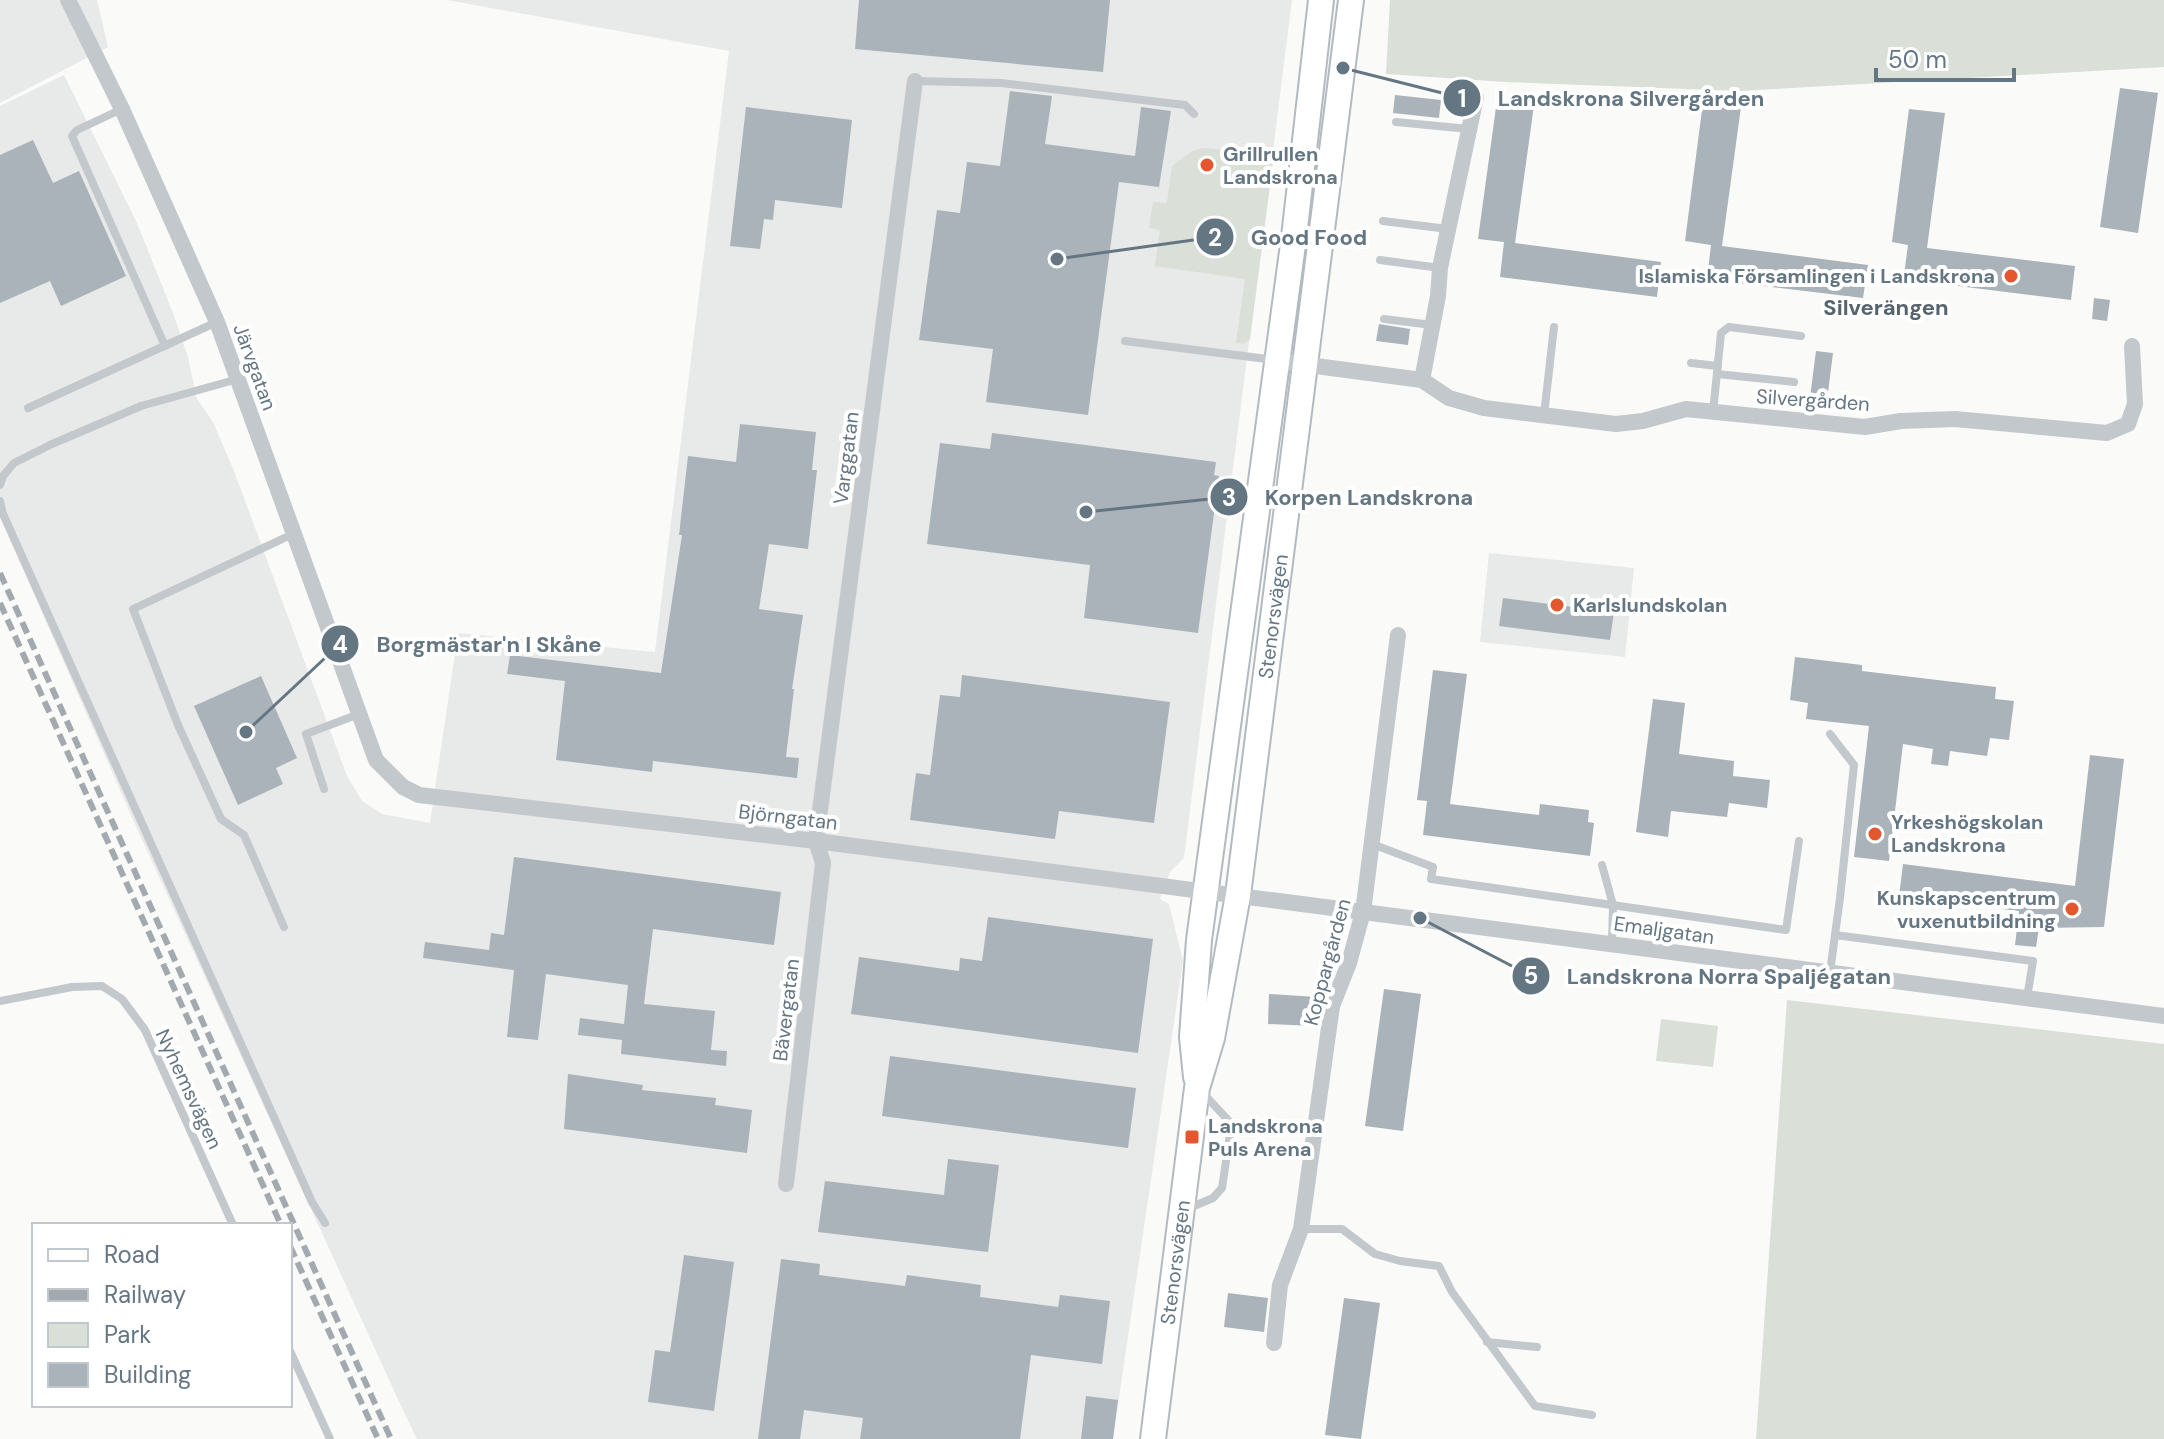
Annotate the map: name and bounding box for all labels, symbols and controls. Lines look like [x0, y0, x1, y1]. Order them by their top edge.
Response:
scale bar [1876, 32, 2014, 82]
text: 50 m [1888, 44, 1947, 75]
callout: Landskrona Silvergården [1442, 75, 1781, 121]
text: 1 [1458, 83, 1466, 114]
text: Landskrona Silvergården [1498, 84, 1764, 113]
place label: Grillrullen Landskrona [1223, 141, 1338, 190]
marker: Grillrullen Landskrona [1198, 156, 1216, 174]
callout: Good Food [1195, 214, 1383, 260]
text: 2 [1208, 222, 1222, 253]
text: Good Food [1251, 223, 1367, 252]
place label: Islamiska Församlingen i Landskrona [1638, 263, 1995, 289]
marker: Islamiska Församlingen i Landskrona [2002, 267, 2020, 285]
district label: Silverängen [1823, 293, 1949, 322]
street label: Järvgatan [227, 320, 283, 414]
street label: Silvergården [1755, 383, 1871, 417]
street label: Varggatan [827, 410, 865, 506]
callout: Korpen Landskrona [1209, 474, 1489, 520]
text: 3 [1222, 482, 1236, 513]
text: Korpen Landskrona [1265, 483, 1473, 512]
street label: Stenorsvägen [1252, 553, 1294, 680]
place label: Karlslundskolan [1573, 592, 1727, 618]
marker: Karlslundskolan [1548, 596, 1566, 614]
callout: Borgmästar'n I Skåne [320, 621, 618, 667]
text: 4 [332, 629, 348, 660]
text: Borgmästar'n I Skåne [376, 630, 602, 659]
street label: Björngatan [737, 798, 839, 836]
place label: Yrkeshögskolan Landskrona [1891, 809, 2043, 858]
marker: Yrkeshögskolan Landskrona [1866, 825, 1884, 843]
place label: Kunskapscentrum vuxenutbildning [1877, 885, 2056, 934]
street label: Koppargården [1298, 896, 1356, 1028]
marker: Kunskapscentrum vuxenutbildning [2063, 900, 2081, 918]
street label: Emaljgatan [1612, 910, 1716, 950]
callout: Landskrona Norra Spaljégatan [1511, 953, 1907, 999]
street label: Bävergatan [767, 957, 805, 1063]
text: 5 [1524, 960, 1538, 991]
text: Landskrona Norra Spaljégatan [1567, 962, 1891, 991]
street label: Nyhemsvägen [150, 1025, 228, 1153]
place label: Landskrona Puls Arena [1208, 1113, 1323, 1162]
marker: Landskrona Puls Arena [1183, 1128, 1201, 1146]
street label: Stenorsvägen [1154, 1199, 1196, 1326]
legend [32, 1223, 292, 1407]
text: Road [104, 1239, 160, 1270]
text: Railway [104, 1279, 186, 1310]
text: Park [104, 1319, 151, 1350]
text: Building [104, 1359, 191, 1390]

